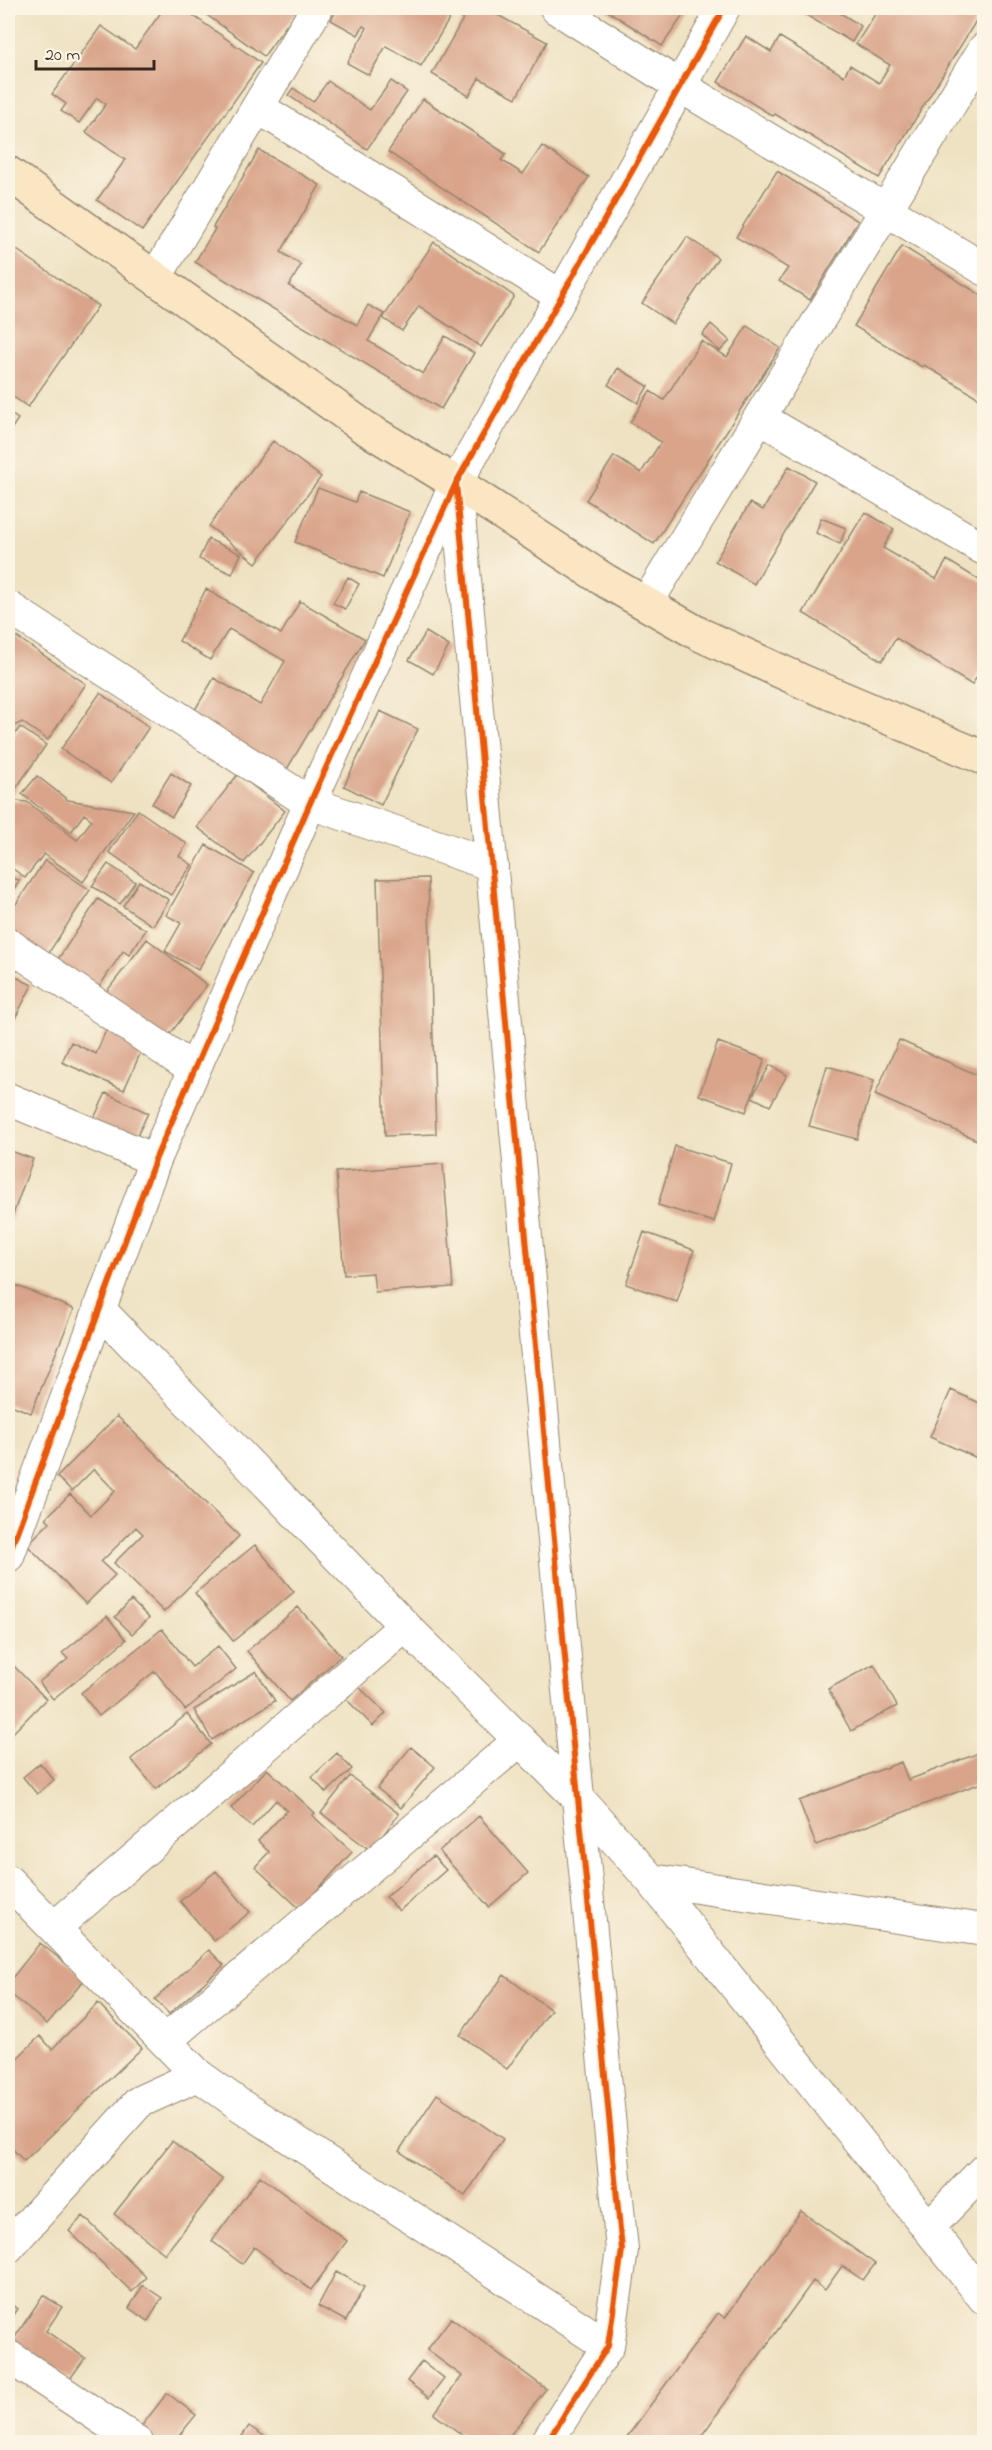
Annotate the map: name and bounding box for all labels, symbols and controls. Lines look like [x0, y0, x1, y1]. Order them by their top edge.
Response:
scale bar [36, 33, 154, 71]
text: 20 m [45, 43, 80, 69]

